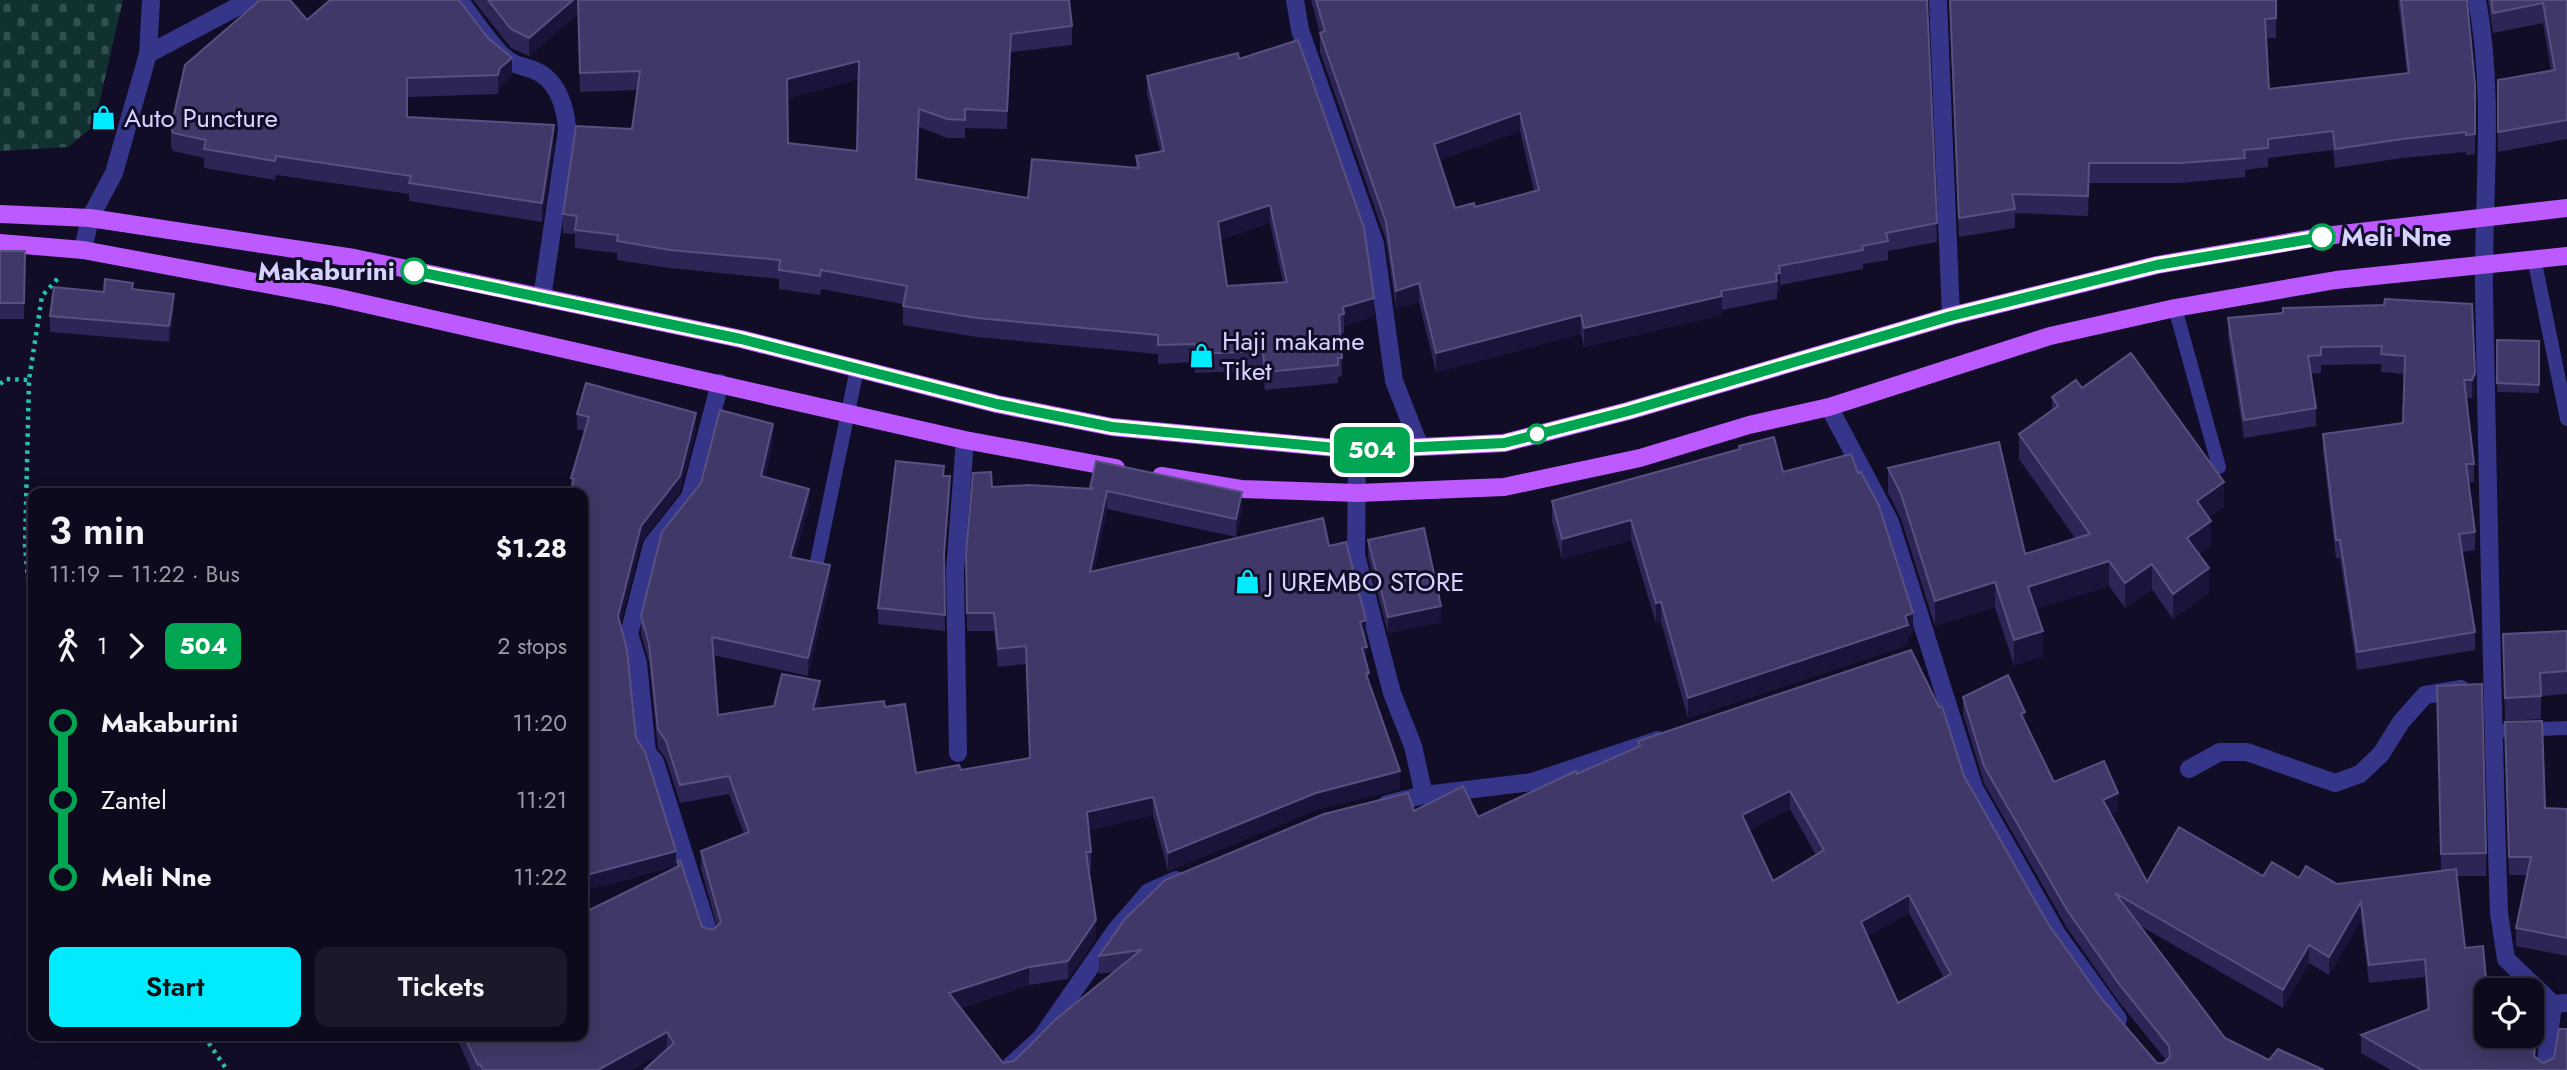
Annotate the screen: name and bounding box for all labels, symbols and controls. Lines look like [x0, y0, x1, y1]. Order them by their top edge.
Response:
place label: Auto Puncture [124, 99, 278, 137]
shop icon: Auto Puncture [90, 104, 118, 132]
place label: Meli Nne [2341, 218, 2452, 256]
marker: Meli Nne [2309, 224, 2335, 250]
place label: Makaburini [258, 252, 395, 290]
marker: Makaburini [401, 258, 427, 284]
place label: Haji makame Tiket [1222, 322, 1365, 390]
shop icon: Haji makame Tiket [1188, 342, 1216, 370]
unlabelled marker [1527, 424, 1547, 444]
line badge: 504 [1332, 427, 1412, 473]
text: 504 [1348, 432, 1396, 467]
text: 3 min [49, 503, 145, 558]
text: $1.28 [496, 529, 567, 567]
text: 11:19 – 11:22 · Bus [49, 557, 240, 591]
place label: J UREMBO STORE [1264, 563, 1465, 601]
shop icon: J UREMBO STORE [1233, 568, 1261, 596]
icon: walk [49, 627, 87, 665]
icon: forward [117, 627, 155, 665]
text: 504 [179, 628, 227, 663]
text: 1 [97, 629, 107, 663]
text: 2 stops [497, 629, 567, 663]
text: Makaburini [101, 704, 238, 742]
text: 11:20 [513, 706, 567, 740]
text: Zantel [101, 781, 167, 819]
text: 11:21 [516, 783, 567, 817]
text: Meli Nne [101, 858, 212, 896]
text: 11:22 [513, 860, 567, 894]
button: Start [49, 947, 301, 1027]
button: Tickets [315, 947, 567, 1027]
map controls [2474, 978, 2544, 1048]
button: locate [2474, 978, 2544, 1048]

